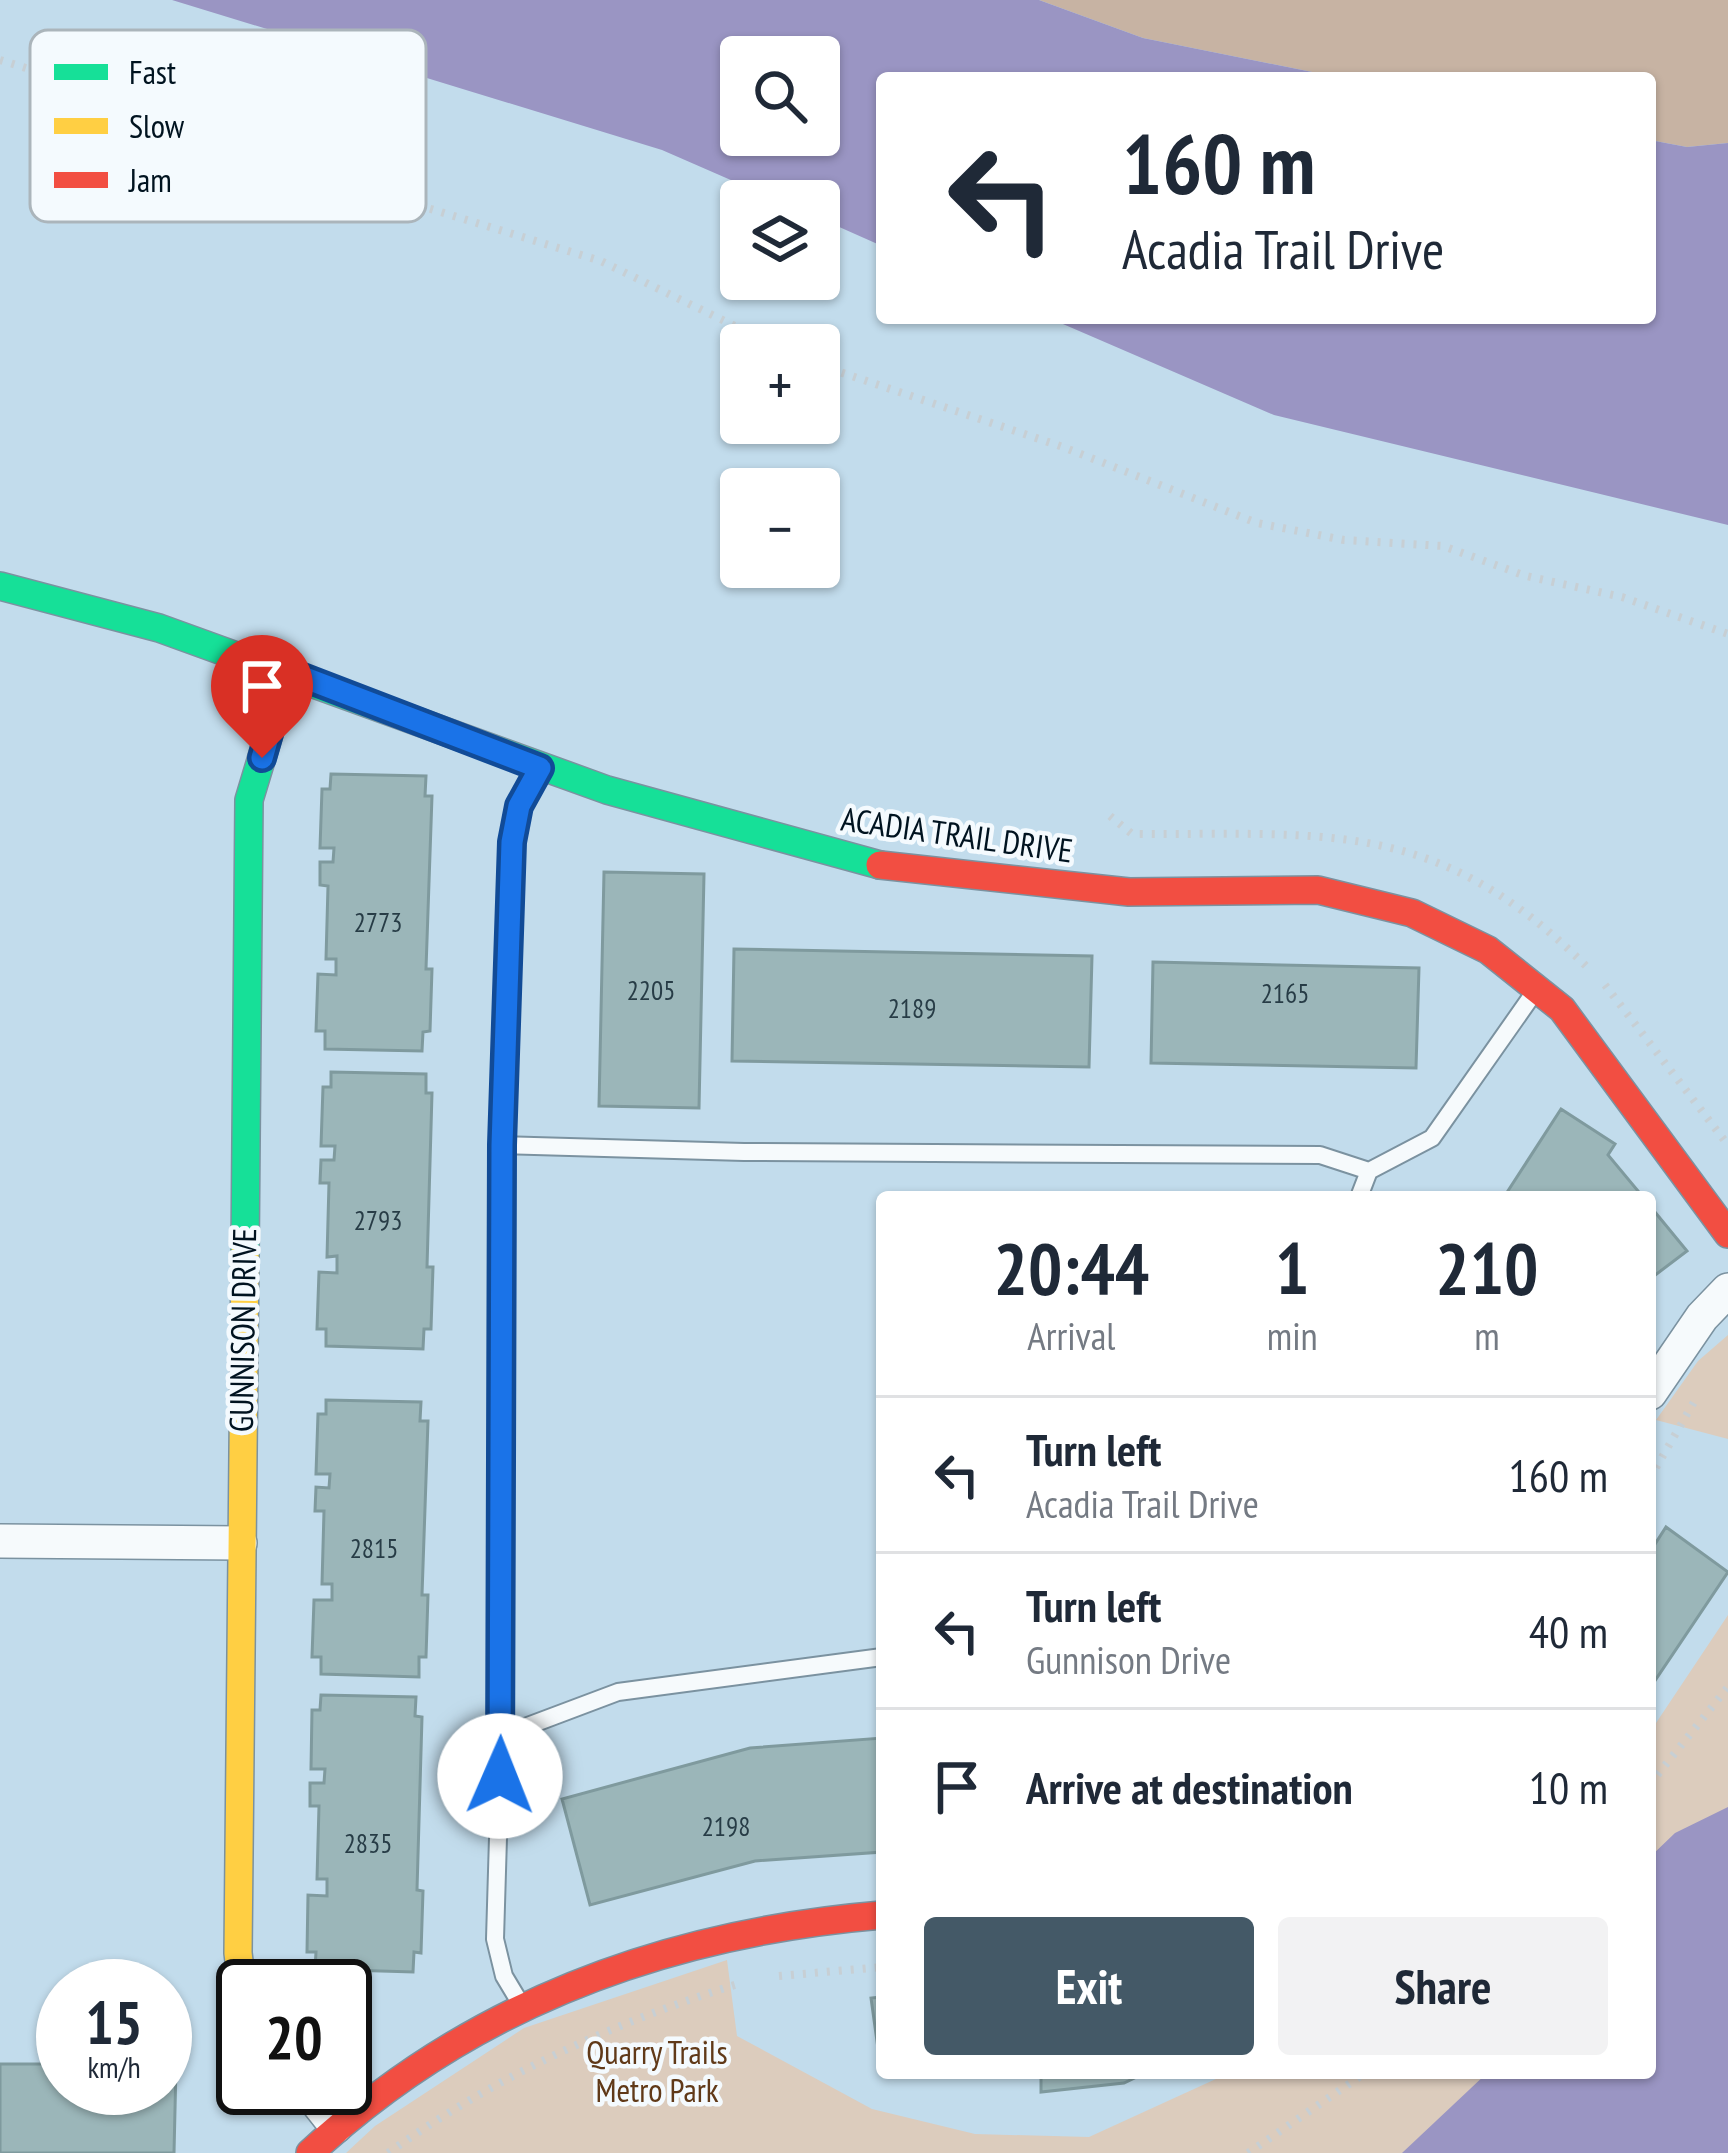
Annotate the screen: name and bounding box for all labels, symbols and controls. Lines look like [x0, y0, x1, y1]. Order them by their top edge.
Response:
legend [30, 30, 426, 222]
map controls [720, 36, 840, 588]
button: search [720, 36, 840, 156]
text: Fast [129, 50, 176, 93]
text: Slow [129, 104, 185, 147]
text: 160 m [1122, 108, 1315, 217]
icon: left [924, 120, 1080, 276]
text: Jam [128, 158, 172, 201]
button: layers [720, 180, 840, 300]
text: Acadia Trail Drive [1122, 214, 1444, 284]
button: + [720, 324, 840, 444]
button: − [720, 468, 840, 588]
pin [211, 635, 313, 758]
icon: arrive [229, 653, 295, 719]
street label: ACADIA TRAIL DRIVE [838, 796, 1076, 872]
house number: 2773 [354, 905, 402, 939]
house number: 2205 [627, 973, 675, 1007]
house number: 2165 [1261, 976, 1309, 1010]
house number: 2189 [888, 991, 936, 1025]
house number: 2793 [354, 1203, 402, 1237]
text: 20:44 [994, 1221, 1149, 1314]
text: 1 [1275, 1221, 1309, 1314]
text: 210 [1435, 1221, 1538, 1314]
street label: GUNNISON DRIVE [219, 1228, 265, 1432]
text: Arrival [1027, 1310, 1115, 1361]
text: min [1267, 1310, 1318, 1361]
text: m [1474, 1310, 1500, 1361]
text: Turn left [1026, 1420, 1161, 1478]
icon: left [924, 1442, 990, 1508]
text: 160 m [1508, 1446, 1608, 1504]
text: Acadia Trail Drive [1026, 1478, 1259, 1529]
house number: 2815 [350, 1531, 398, 1565]
text: Turn left [1026, 1576, 1161, 1634]
icon: left [924, 1598, 990, 1664]
text: 40 m [1529, 1602, 1608, 1660]
text: Gunnison Drive [1026, 1634, 1231, 1685]
position arrow [437, 1713, 563, 1839]
icon: arrive [924, 1754, 990, 1820]
text: Arrive at destination [1026, 1758, 1353, 1816]
text: 10 m [1529, 1758, 1608, 1816]
house number: 2198 [702, 1809, 750, 1843]
house number: 2835 [344, 1826, 392, 1860]
button: Exit [924, 1917, 1254, 2055]
button: Share [1278, 1917, 1608, 2055]
speed limit sign: 20 [216, 1959, 372, 2115]
text: 15 [85, 1983, 143, 2061]
park label: Quarry Trails Metro Park [586, 2030, 728, 2111]
text: km/h [87, 2047, 141, 2086]

